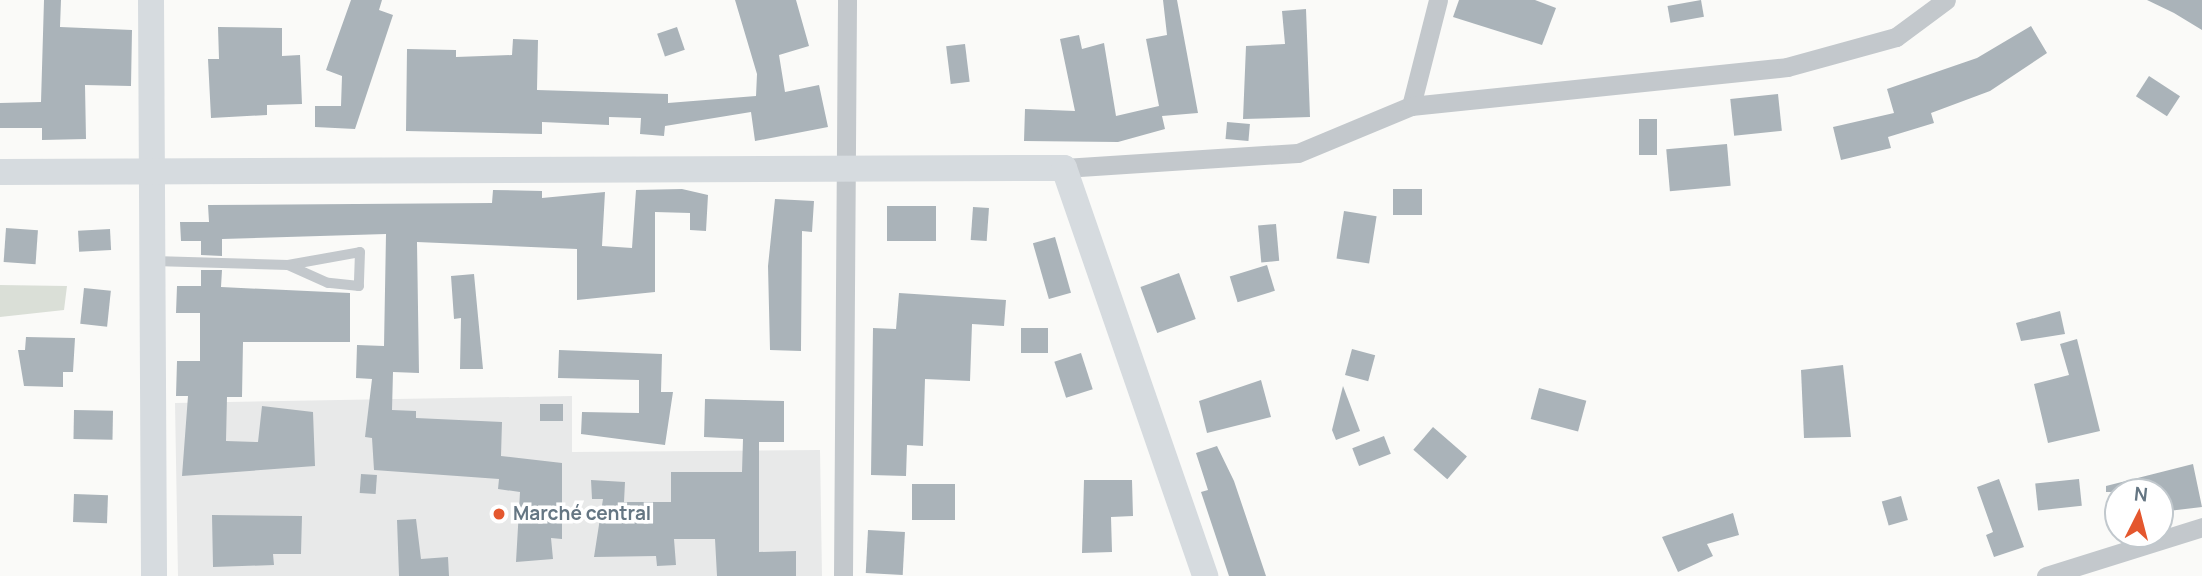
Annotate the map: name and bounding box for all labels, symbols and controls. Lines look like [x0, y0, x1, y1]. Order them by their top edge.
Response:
north arrow [2104, 478, 2174, 548]
text: N [2133, 480, 2149, 508]
place label: Marché central [513, 503, 651, 525]
marker: Marché central [491, 506, 507, 522]

